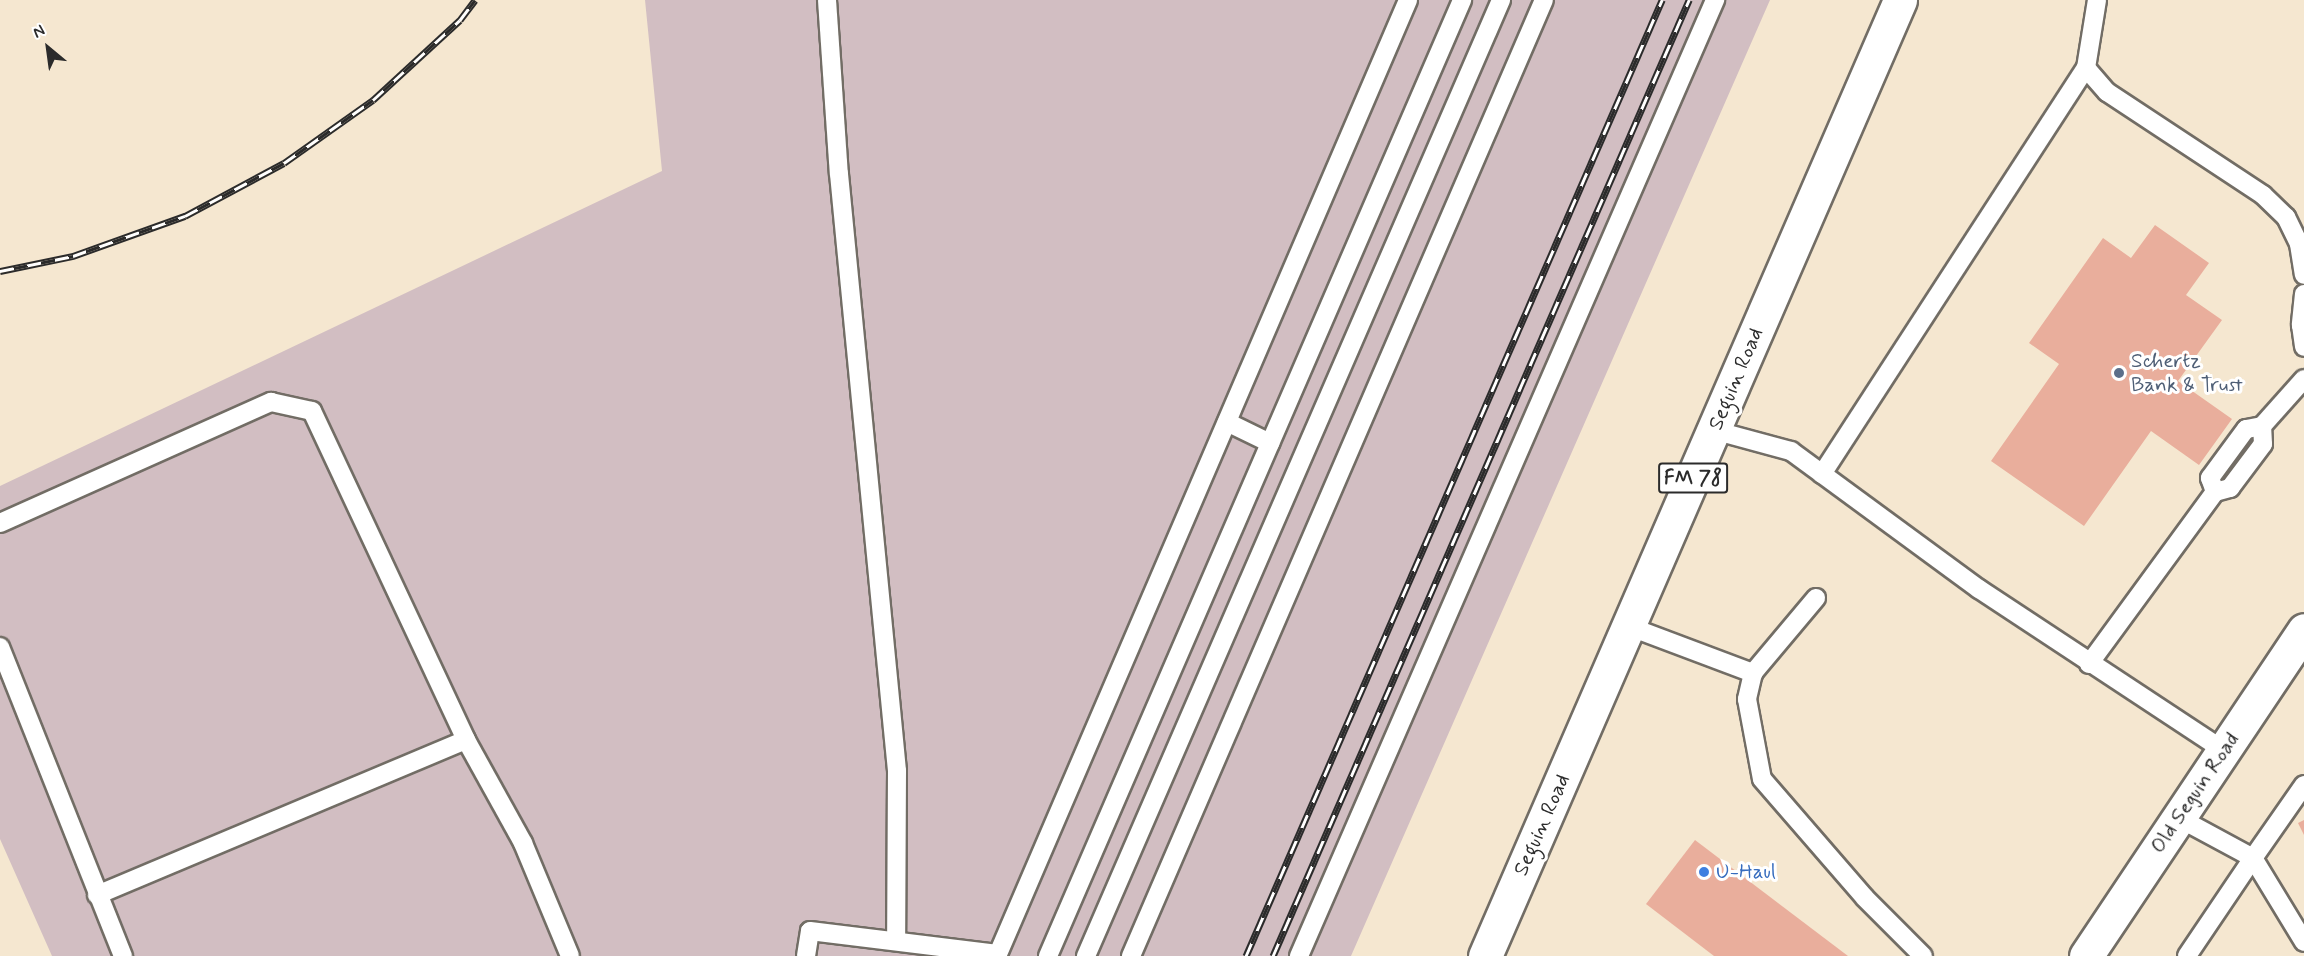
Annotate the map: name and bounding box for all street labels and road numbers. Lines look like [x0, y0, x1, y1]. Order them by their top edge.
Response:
street label: Seguin Road [1703, 324, 1769, 434]
road number: FM 78 [1657, 461, 1729, 495]
street label: Old Seguin Road [2144, 726, 2246, 860]
street label: Seguin Road [1508, 770, 1576, 880]

